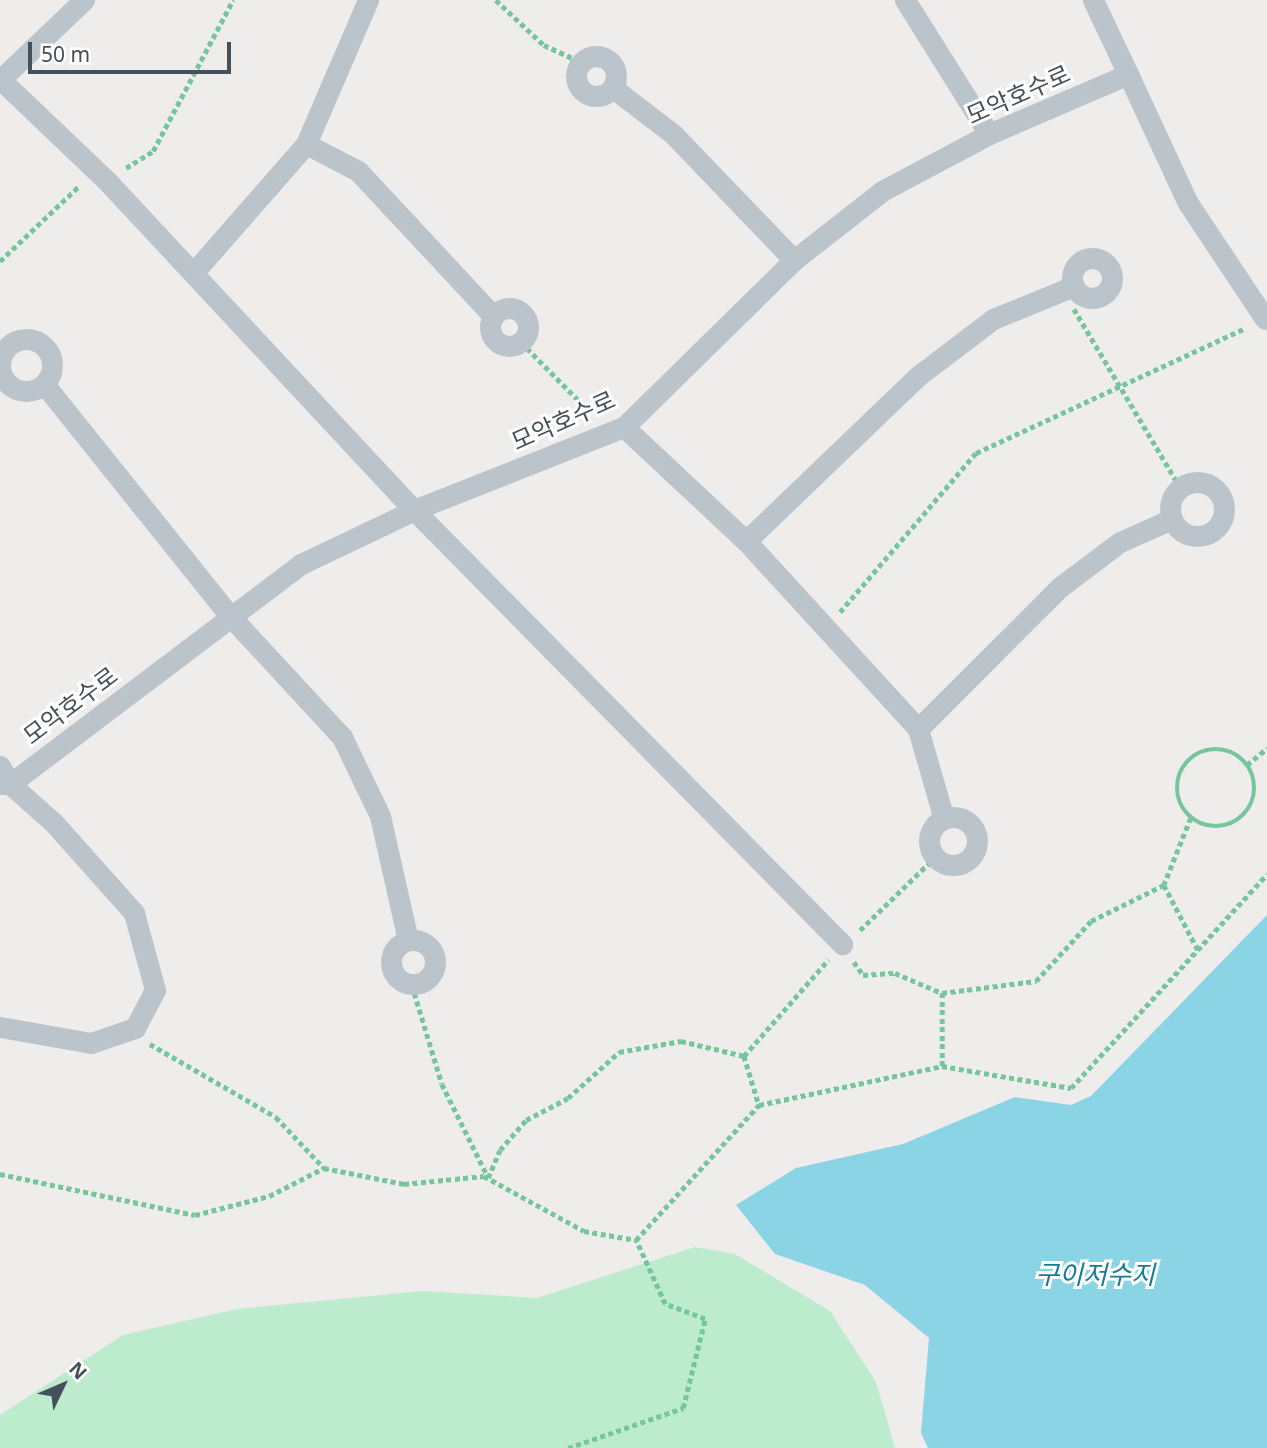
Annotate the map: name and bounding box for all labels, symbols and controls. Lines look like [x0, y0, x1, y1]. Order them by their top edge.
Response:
scale bar [32, 28, 234, 72]
text: 50 m [41, 40, 90, 68]
street label: 모악호수로 [962, 58, 1074, 130]
street label: 모악호수로 [507, 384, 619, 456]
street label: 모악호수로 [17, 660, 123, 750]
water label: 구이저수지 [1035, 1259, 1155, 1291]
north arrow [28, 1350, 98, 1420]
text: N [63, 1356, 93, 1385]

